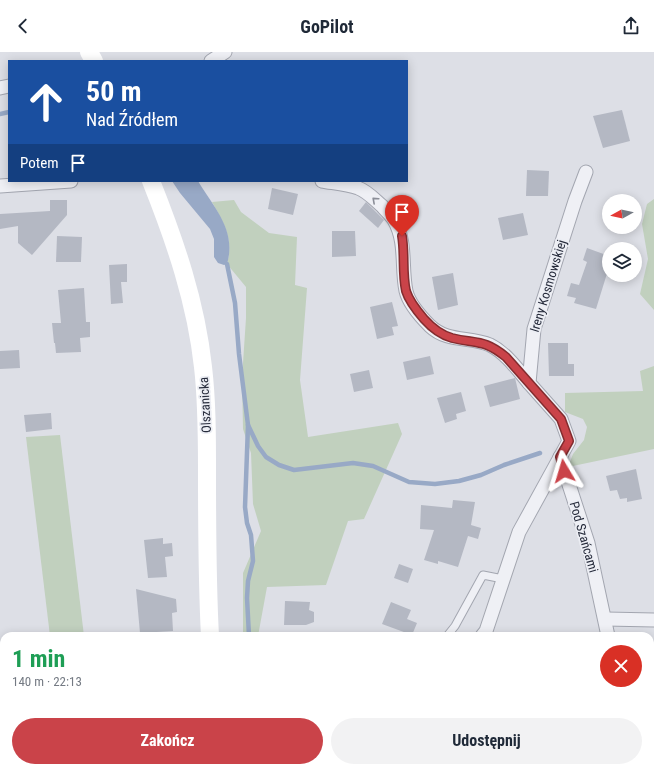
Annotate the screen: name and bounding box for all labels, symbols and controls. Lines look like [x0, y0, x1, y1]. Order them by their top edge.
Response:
icon: back [12, 15, 34, 37]
icon: share [620, 15, 642, 37]
text: GoPilot [300, 16, 354, 37]
text: 50 m [86, 75, 142, 108]
icon: ahead [20, 76, 72, 128]
text: Nad Źródłem [86, 109, 178, 130]
icon: arrive [67, 152, 89, 174]
text: Potem [20, 154, 59, 172]
north arrow [602, 194, 642, 234]
map controls [602, 194, 642, 282]
pin [385, 195, 419, 236]
one-way arrow [372, 198, 380, 205]
icon: arrive [391, 201, 413, 223]
street label: Ireny Kosmowskiej [527, 238, 569, 334]
button: layers [602, 242, 642, 282]
street label: Olszanicka [196, 377, 214, 433]
position arrow [543, 450, 585, 492]
street label: Pod Szańcami [567, 500, 601, 574]
text: 1 min [12, 645, 65, 673]
button: close [600, 645, 642, 687]
text: 140 m · 22:13 [12, 674, 82, 689]
button: Zakończ [12, 718, 323, 764]
button: Udostępnij [331, 718, 642, 764]

